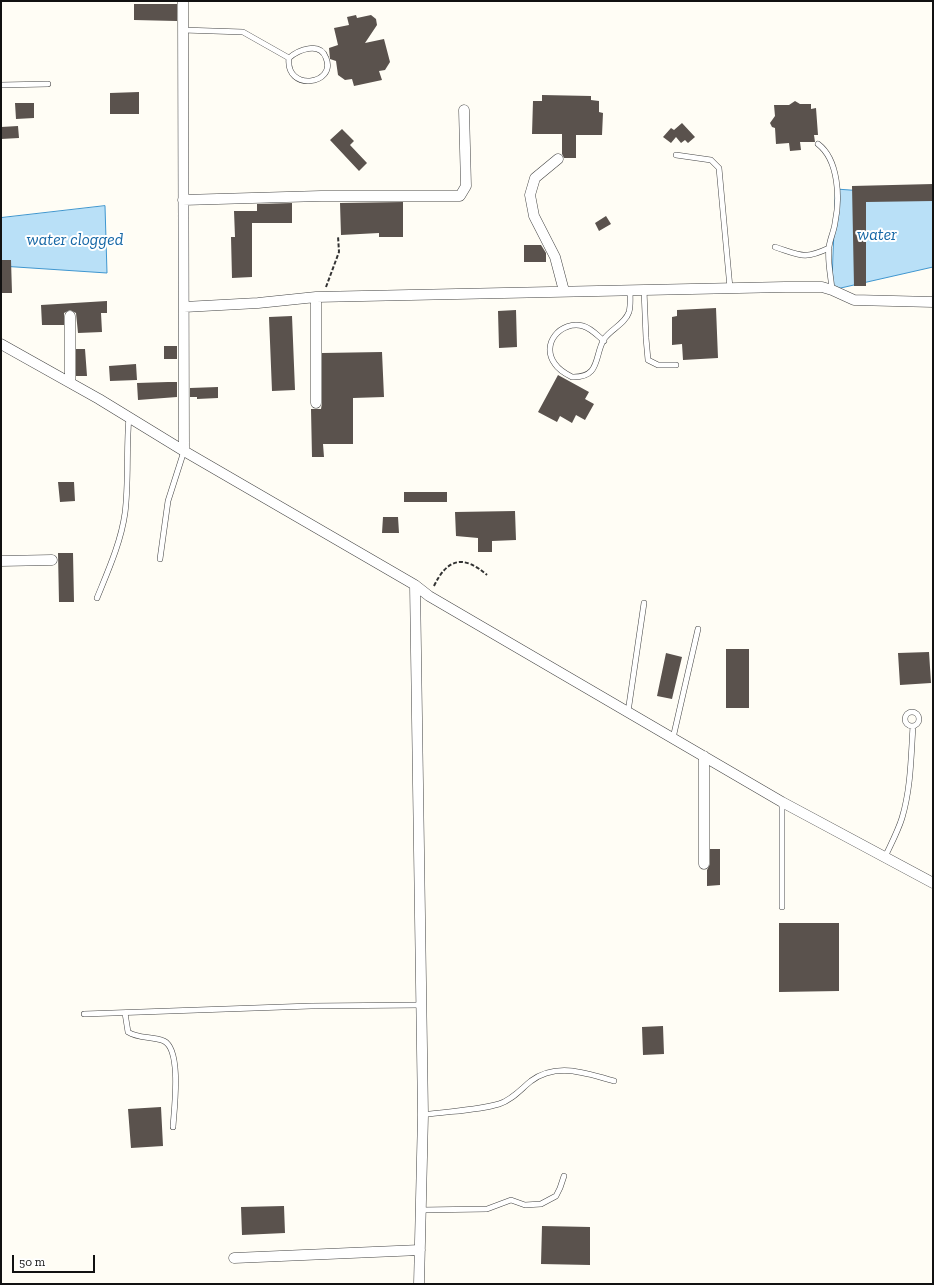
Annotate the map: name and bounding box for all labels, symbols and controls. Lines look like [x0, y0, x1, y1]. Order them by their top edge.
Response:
water label: water [857, 225, 897, 245]
water label: water clogged [27, 230, 123, 250]
scale bar [14, 1247, 97, 1273]
text: 50 m [19, 1255, 45, 1269]

